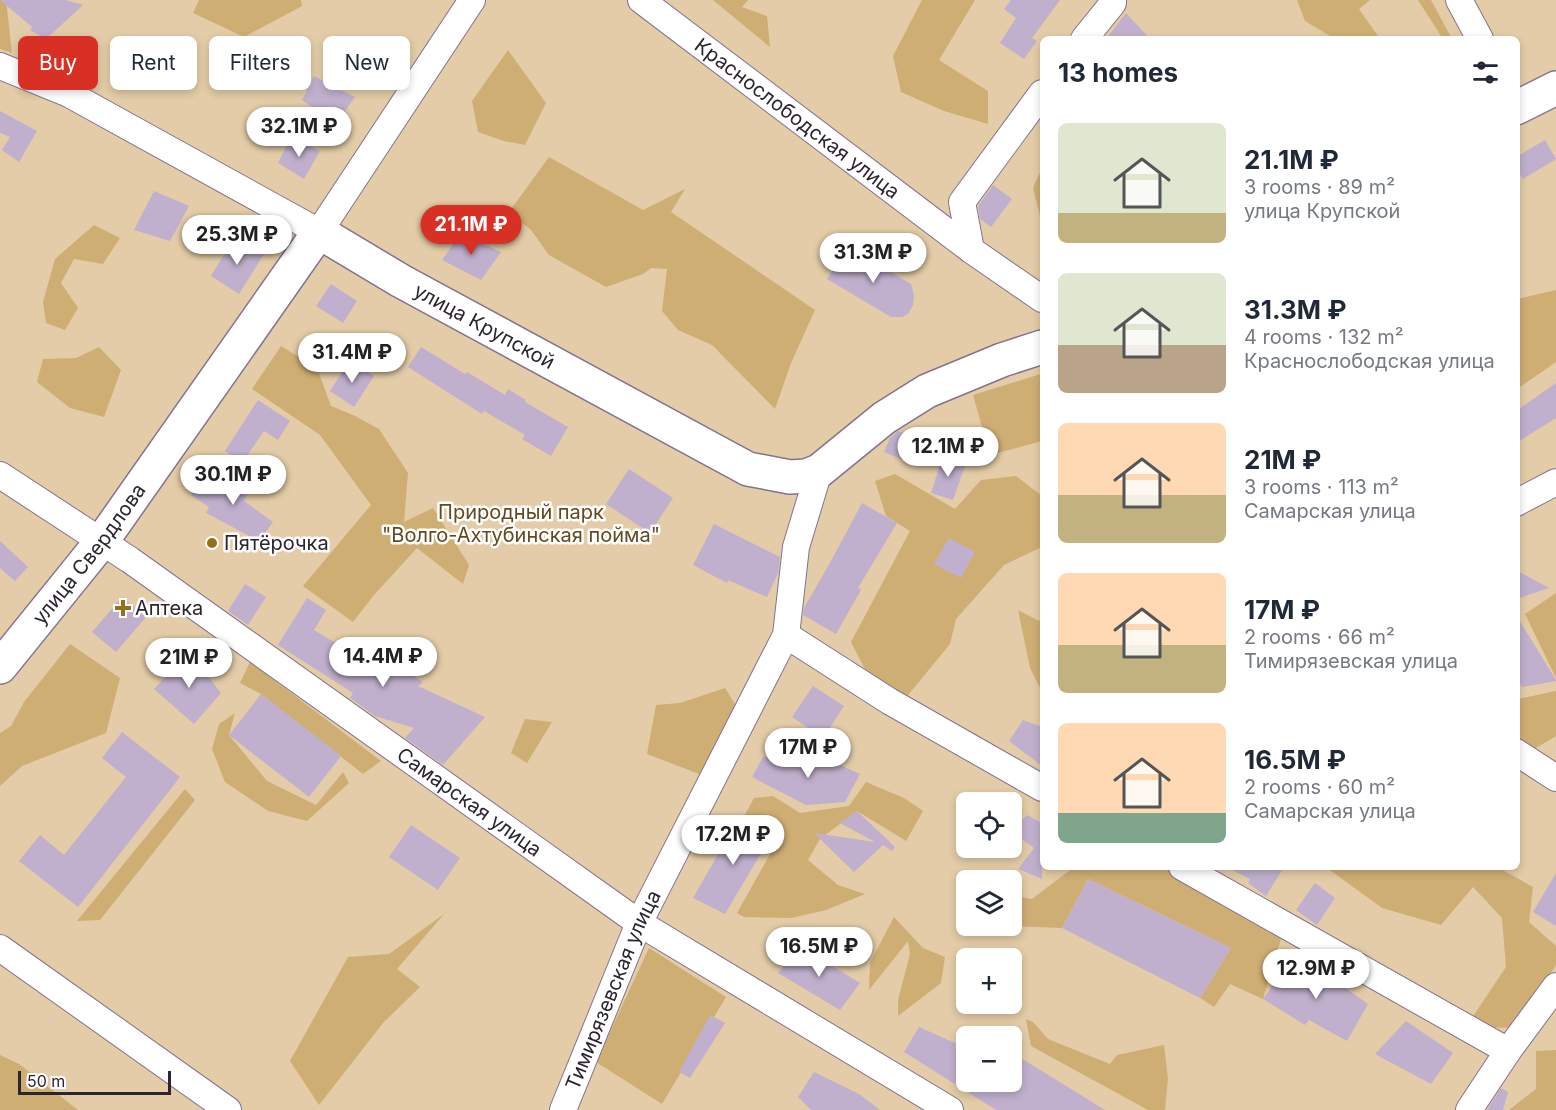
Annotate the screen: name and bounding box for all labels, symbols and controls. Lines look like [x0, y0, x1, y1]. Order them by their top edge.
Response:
street label: Краснослободская улица [690, 33, 904, 204]
chip: Buy [18, 36, 98, 90]
chip: Rent [110, 36, 197, 90]
chip: Filters [209, 36, 311, 90]
chip: New [323, 36, 410, 90]
icon: filters [1469, 56, 1502, 89]
text: 13 homes [1058, 57, 1178, 88]
pin: 32.1M ₽ [244, 107, 354, 158]
text: 32.1M ₽ [260, 114, 338, 138]
text: 21.1M ₽ [1244, 144, 1339, 175]
icon: home [1106, 147, 1178, 219]
text: 3 rooms · 89 m² [1244, 175, 1395, 199]
text: улица Крупской [1244, 199, 1400, 223]
pin: 21.1M ₽ [416, 205, 526, 256]
text: 21.1M ₽ [435, 212, 507, 236]
pin: 25.3M ₽ [182, 215, 292, 266]
text: 25.3M ₽ [196, 222, 278, 246]
pin: 31.3M ₽ [818, 233, 928, 284]
text: 31.3M ₽ [834, 240, 912, 264]
street label: улица Крупской [410, 278, 559, 374]
text: 31.3M ₽ [1244, 294, 1347, 325]
icon: home [1106, 297, 1178, 369]
text: 4 rooms · 132 m² [1244, 325, 1403, 349]
pin: 31.4M ₽ [297, 333, 407, 384]
text: 31.4M ₽ [312, 340, 392, 364]
text: Краснослободская улица [1244, 349, 1495, 373]
pin: 12.1M ₽ [893, 427, 1003, 478]
text: 12.1M ₽ [912, 434, 984, 458]
text: 21M ₽ [1244, 444, 1321, 475]
icon: home [1106, 447, 1178, 519]
pin: 30.1M ₽ [178, 455, 288, 506]
text: 30.1M ₽ [194, 462, 272, 486]
text: 3 rooms · 113 m² [1244, 475, 1399, 499]
street label: улица Свердлова [27, 479, 151, 629]
text: Самарская улица [1244, 499, 1416, 523]
park label: Природный парк "Волго-Ахтубинская пойма" [382, 500, 660, 547]
place label: Пятёрочка [224, 531, 329, 555]
marker: Пятёрочка [205, 536, 219, 550]
text: 17M ₽ [1244, 594, 1320, 625]
place label: Аптека [135, 596, 203, 620]
icon: home [1106, 597, 1178, 669]
marker: Аптека [116, 601, 130, 615]
text: 2 rooms · 66 m² [1244, 625, 1395, 649]
pin: 14.4M ₽ [328, 637, 438, 688]
pin: 21M ₽ [147, 638, 231, 689]
text: 14.4M ₽ [343, 644, 423, 668]
text: 21M ₽ [159, 645, 219, 669]
text: Тимирязевская улица [1244, 649, 1458, 673]
pin: 17M ₽ [766, 728, 850, 779]
text: 17M ₽ [779, 735, 837, 759]
street label: Самарская улица [392, 742, 546, 862]
text: 16.5M ₽ [1244, 744, 1346, 775]
icon: home [1106, 747, 1178, 819]
text: 2 rooms · 60 m² [1244, 775, 1395, 799]
map controls [956, 792, 1022, 1092]
button: locate [956, 792, 1022, 858]
text: Самарская улица [1244, 799, 1416, 823]
pin: 17.2M ₽ [678, 815, 788, 866]
text: 17.2M ₽ [695, 822, 771, 846]
button: layers [956, 870, 1022, 936]
street label: Тимирязевская улица [561, 886, 666, 1093]
pin: 16.5M ₽ [764, 927, 874, 978]
text: 16.5M ₽ [780, 934, 858, 958]
button: + [956, 948, 1022, 1014]
pin: 12.9M ₽ [1261, 949, 1371, 1000]
text: 12.9M ₽ [1277, 956, 1355, 980]
button: − [956, 1026, 1022, 1092]
scale bar [18, 1068, 171, 1096]
text: 50 m [27, 1071, 65, 1091]

